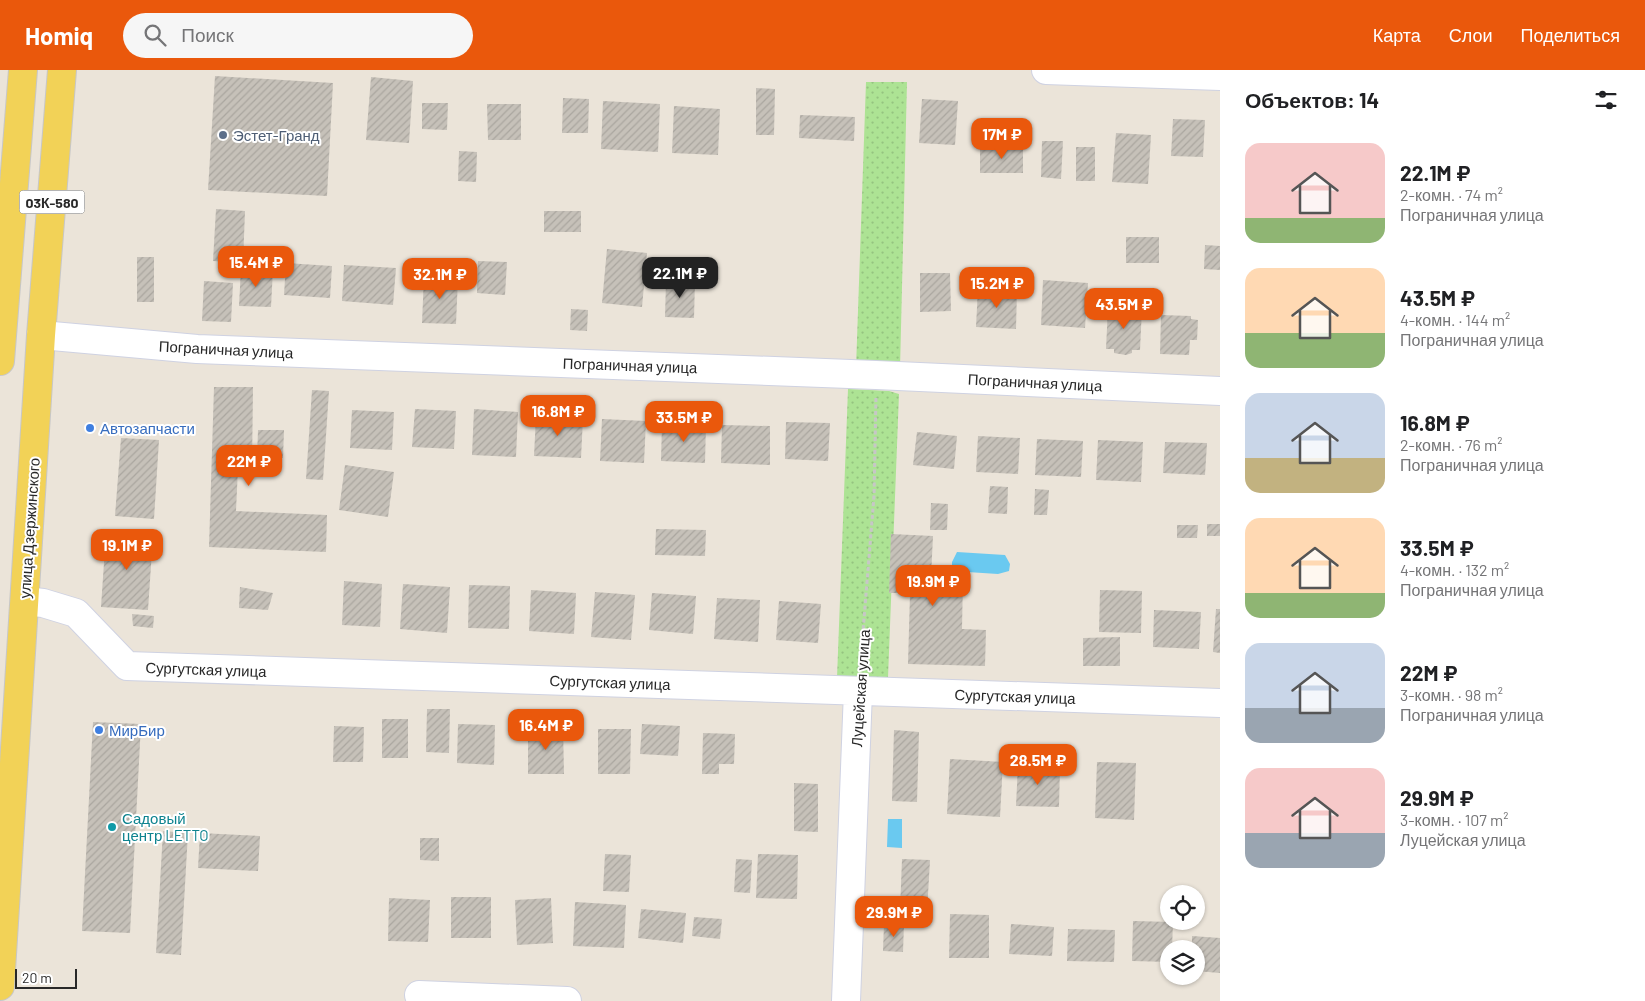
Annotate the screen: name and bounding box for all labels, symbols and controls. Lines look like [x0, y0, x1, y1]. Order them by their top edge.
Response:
search box [123, 13, 473, 58]
text: Homiq [25, 21, 93, 50]
icon: search [141, 21, 169, 49]
text: Поиск [181, 23, 234, 46]
text: Карта [1373, 24, 1421, 46]
text: Слои [1449, 24, 1493, 46]
text: Поделиться [1521, 24, 1620, 46]
icon: filters [1592, 86, 1620, 114]
text: Объектов: 14 [1245, 87, 1379, 112]
pin: 17M ₽ [967, 118, 1037, 160]
text: 17M ₽ [982, 124, 1022, 143]
place label: Эстет-Гранд [233, 126, 320, 144]
marker: Эстет-Гранд [217, 129, 229, 141]
text: 22.1M ₽ [1400, 160, 1471, 185]
icon: home [1285, 163, 1345, 223]
text: 2-комн. · 74 m² [1400, 185, 1503, 204]
road number: 03К-580 [20, 190, 84, 214]
text: Пограничная улица [1400, 205, 1544, 224]
pin: 15.4M ₽ [210, 246, 302, 288]
text: 15.4M ₽ [229, 252, 283, 271]
pin: 22.1M ₽ [634, 256, 726, 299]
pin: 32.1M ₽ [394, 258, 486, 300]
text: 22.1M ₽ [653, 263, 707, 282]
text: 32.1M ₽ [413, 264, 467, 283]
pin: 15.2M ₽ [951, 266, 1043, 309]
text: 15.2M ₽ [970, 273, 1024, 292]
text: 43.5M ₽ [1400, 285, 1475, 310]
pin: 43.5M ₽ [1078, 288, 1170, 330]
icon: home [1285, 288, 1345, 348]
text: 43.5M ₽ [1095, 294, 1153, 313]
text: 4-комн. · 144 m² [1400, 310, 1510, 329]
text: Пограничная улица [1400, 330, 1544, 349]
street label: Пограничная улица [158, 336, 294, 362]
street label: Пограничная улица [562, 354, 698, 376]
street label: Пограничная улица [967, 369, 1103, 395]
pin: 16.8M ₽ [512, 394, 604, 437]
pin: 33.5M ₽ [638, 400, 730, 443]
text: 16.8M ₽ [531, 401, 585, 420]
text: 33.5M ₽ [656, 407, 712, 426]
text: 16.8M ₽ [1400, 410, 1470, 435]
icon: home [1285, 413, 1345, 473]
place label: Автозапчасти [100, 419, 195, 437]
marker: Автозапчасти [84, 422, 96, 434]
text: 2-комн. · 76 m² [1400, 435, 1502, 454]
pin: 22M ₽ [214, 444, 284, 487]
text: 22M ₽ [227, 451, 271, 470]
text: Пограничная улица [1400, 455, 1544, 474]
street label: улица Дзержинского [15, 457, 43, 599]
pin: 19.1M ₽ [81, 528, 173, 571]
text: 19.1M ₽ [102, 535, 152, 554]
text: 33.5M ₽ [1400, 535, 1474, 560]
icon: home [1285, 538, 1345, 598]
text: 4-комн. · 132 m² [1400, 560, 1509, 579]
pin: 19.9M ₽ [887, 564, 979, 607]
text: 19.9M ₽ [907, 571, 959, 590]
text: Пограничная улица [1400, 580, 1544, 599]
street label: Луцейская улица [847, 628, 873, 747]
street label: Сургутская улица [145, 658, 268, 680]
text: 22M ₽ [1400, 660, 1457, 685]
icon: home [1285, 663, 1345, 723]
street label: Сургутская улица [549, 671, 672, 693]
street label: Сургутская улица [954, 685, 1077, 707]
text: 3-комн. · 98 m² [1400, 685, 1503, 704]
text: Пограничная улица [1400, 705, 1544, 724]
pin: 16.4M ₽ [500, 708, 592, 751]
text: 16.4M ₽ [519, 715, 573, 734]
place label: МирБир [109, 721, 165, 739]
marker: МирБир [93, 724, 105, 736]
pin: 28.5M ₽ [992, 744, 1084, 786]
text: 28.5M ₽ [1010, 750, 1066, 769]
text: 29.9M ₽ [1400, 785, 1474, 810]
icon: home [1285, 788, 1345, 848]
place label: Садовый центр LETTO [122, 809, 209, 844]
text: 3-комн. · 107 m² [1400, 810, 1509, 829]
marker: Садовый центр LETTO [106, 821, 118, 833]
text: Луцейская улица [1400, 830, 1526, 849]
map controls [1160, 885, 1205, 985]
button: locate [1160, 885, 1205, 930]
pin: 29.9M ₽ [848, 896, 940, 938]
text: 29.9M ₽ [866, 902, 922, 921]
button: layers [1160, 940, 1205, 985]
scale bar [15, 966, 78, 989]
text: 20 m [22, 969, 52, 986]

